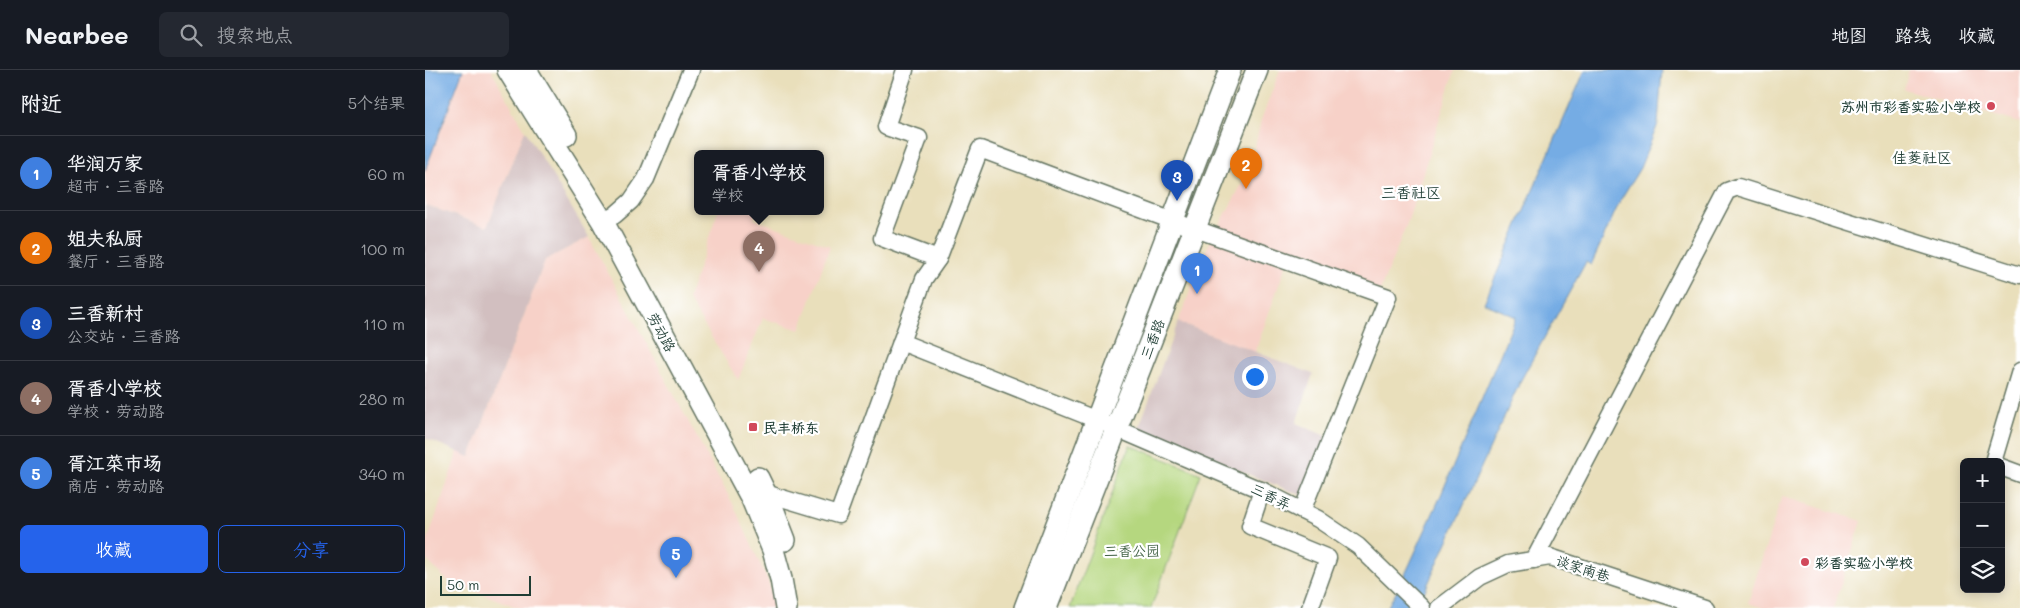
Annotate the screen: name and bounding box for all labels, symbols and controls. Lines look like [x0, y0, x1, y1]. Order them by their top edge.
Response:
search box [159, 12, 509, 57]
text: Nearbee [25, 19, 129, 50]
icon: search [177, 21, 205, 49]
text: 搜索地点 [217, 22, 293, 47]
text: 地图 [1831, 23, 1867, 47]
text: 路线 [1895, 23, 1931, 47]
text: 收藏 [1959, 23, 1995, 47]
text: 附近 [20, 89, 62, 116]
text: 5个结果 [348, 92, 405, 113]
place label: 苏州市彩香实验小学校 [1841, 97, 1981, 116]
marker: 苏州市彩香实验小学校 [1985, 100, 1997, 112]
district label: 佳菱社区 [1892, 147, 1952, 167]
pin: 2 [1230, 148, 1262, 189]
text: 华润万家 [67, 150, 143, 175]
popup [694, 150, 824, 215]
text: 胥香小学校 [711, 159, 807, 184]
pin: 3 [1161, 160, 1193, 201]
text: 1 [32, 163, 40, 184]
text: 60 m [368, 163, 405, 184]
text: 超市 · 三香路 [67, 175, 164, 196]
district label: 三香社区 [1381, 182, 1441, 202]
text: 学校 [711, 184, 744, 205]
text: 姐夫私厨 [67, 225, 143, 250]
pin: 4 [743, 231, 775, 272]
text: 2 [32, 238, 40, 259]
text: 100 m [360, 238, 405, 259]
text: 餐厅 · 三香路 [67, 250, 164, 271]
pin: 1 [1181, 253, 1213, 294]
text: 三香新村 [67, 300, 143, 325]
street label: 劳动路 [644, 309, 680, 355]
text: 3 [31, 313, 41, 334]
text: 110 m [363, 313, 405, 334]
street label: 三香路 [1136, 316, 1168, 362]
text: 公交站 · 三香路 [67, 325, 180, 346]
your location [1242, 364, 1268, 390]
text: 胥香小学校 [67, 375, 162, 400]
text: 4 [31, 388, 41, 409]
text: 280 m [359, 388, 405, 409]
text: 学校 · 劳动路 [67, 400, 164, 421]
place label: 民丰桥东 [763, 418, 819, 437]
marker: 民丰桥东 [747, 421, 759, 433]
text: 胥江菜市场 [67, 450, 162, 475]
map controls [1960, 458, 2005, 593]
button: + [1960, 458, 2005, 503]
text: 5 [31, 463, 41, 484]
text: 340 m [358, 463, 405, 484]
text: 商店 · 劳动路 [67, 475, 164, 496]
street label: 三香弄 [1248, 478, 1294, 514]
button: − [1960, 503, 2005, 548]
button: 收藏 [20, 525, 208, 573]
button: 分享 [218, 525, 405, 573]
pin: 5 [660, 537, 692, 578]
park label: 三香公园 [1104, 541, 1160, 560]
button: layers [1960, 548, 2005, 593]
street label: 谈家南巷 [1553, 550, 1614, 586]
place label: 彩香实验小学校 [1815, 553, 1913, 572]
marker: 彩香实验小学校 [1799, 556, 1811, 568]
scale bar [440, 573, 531, 596]
text: 50 m [447, 575, 479, 594]

